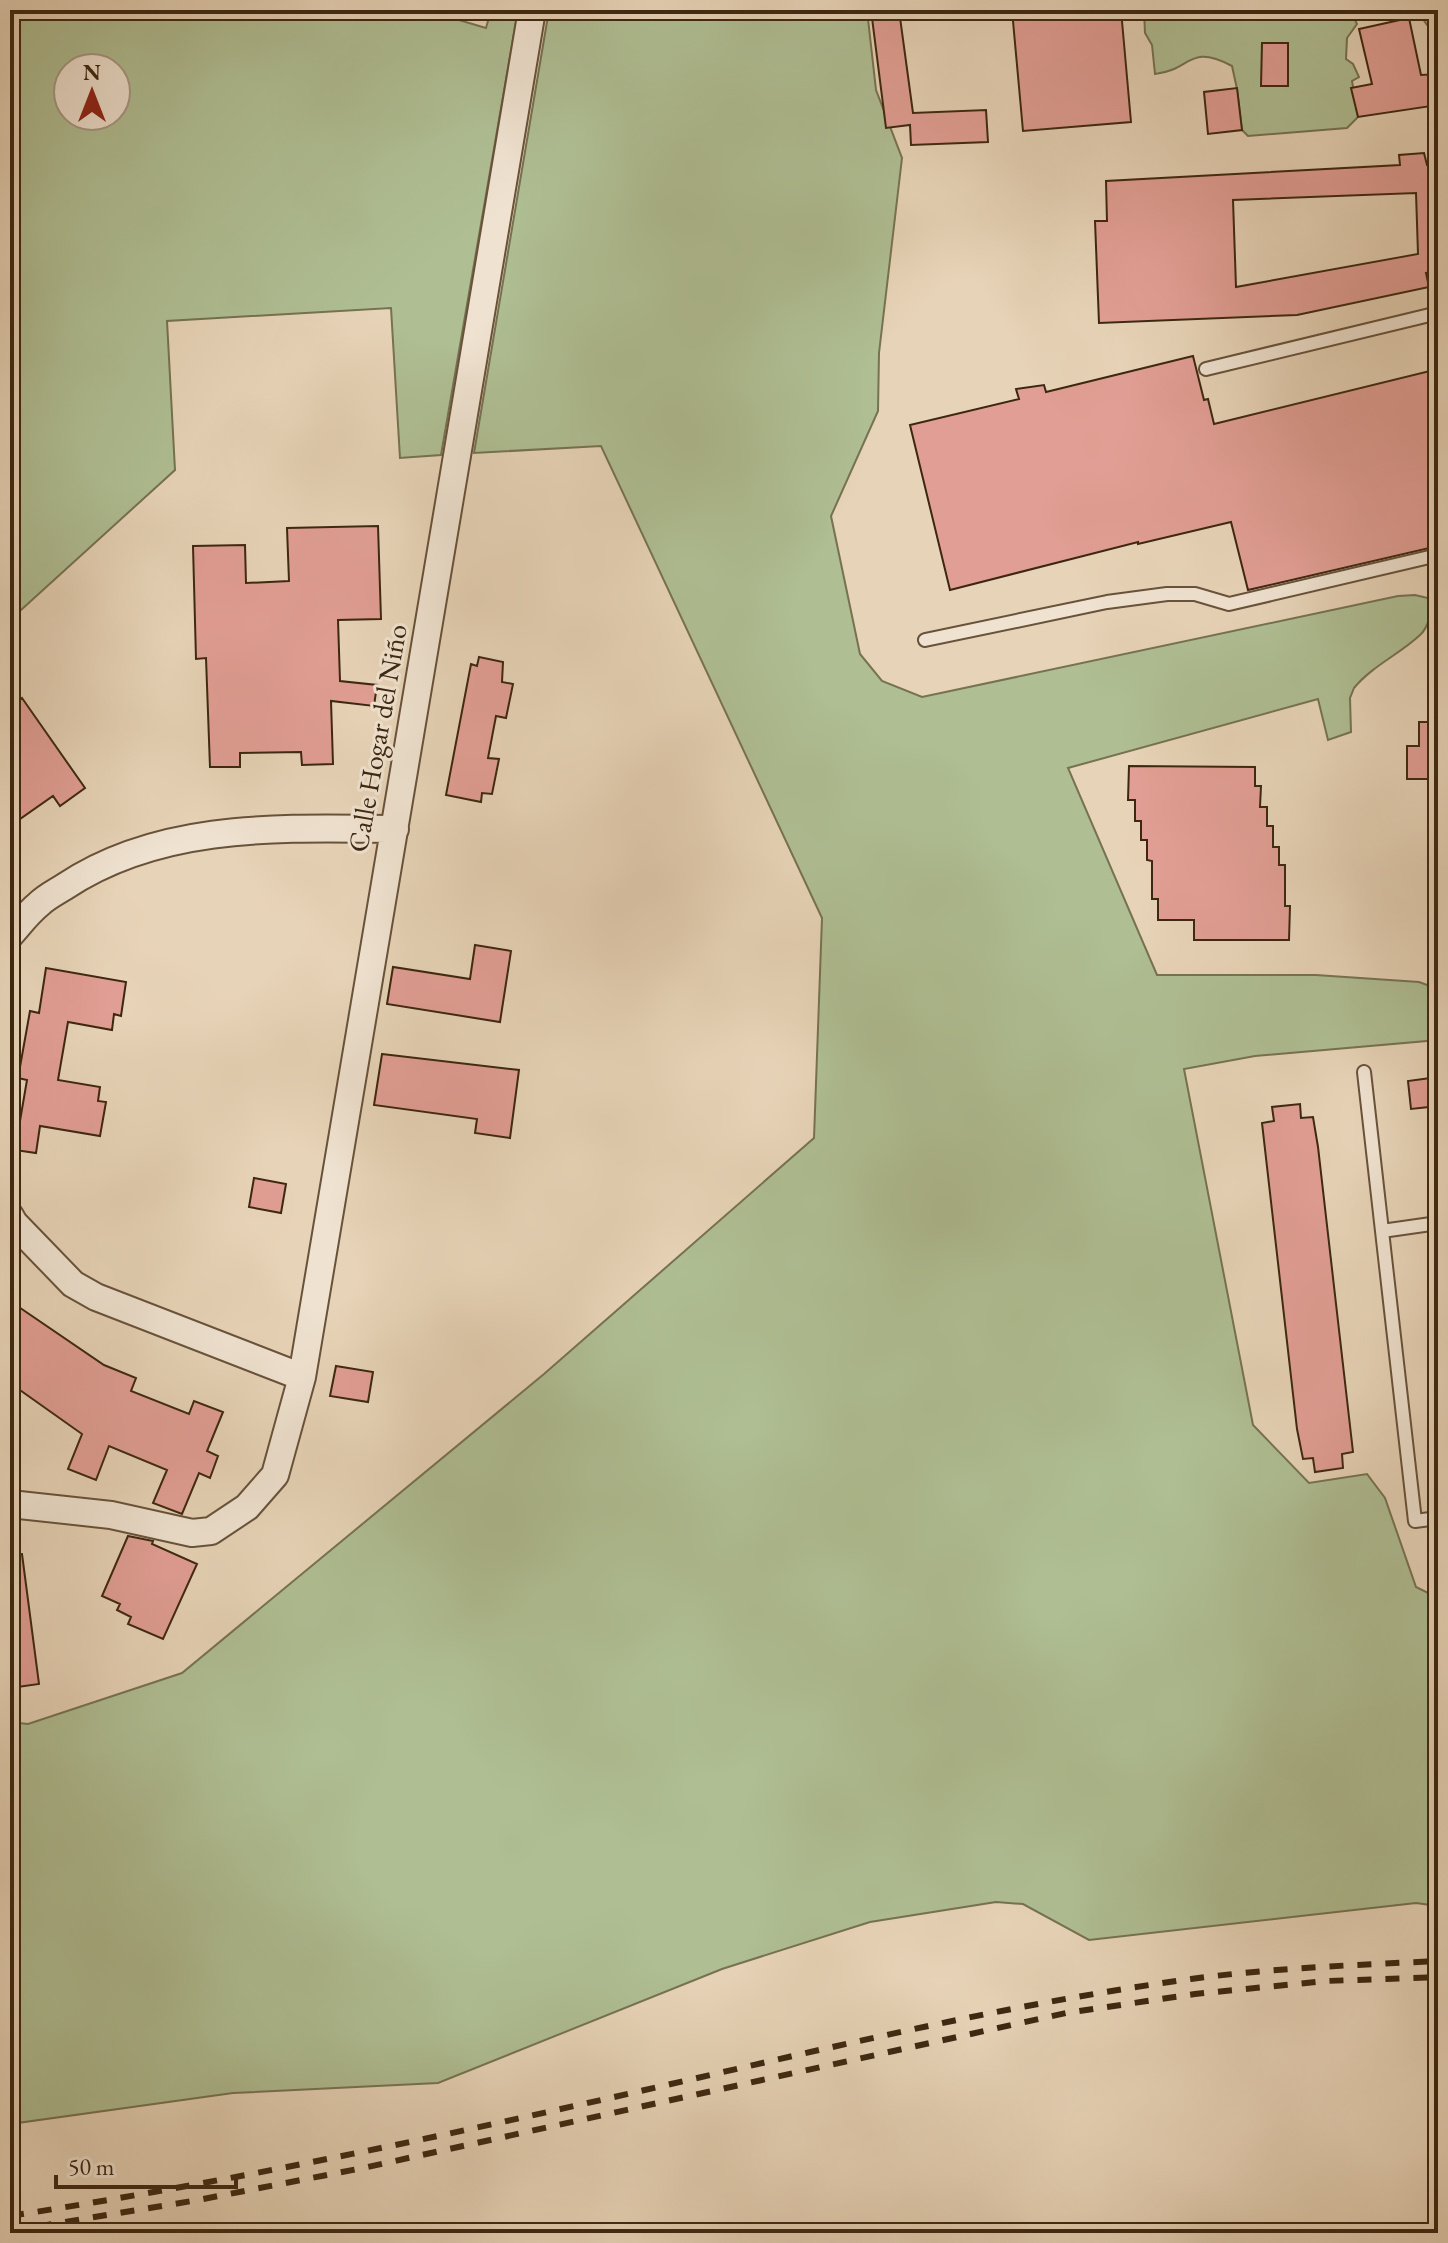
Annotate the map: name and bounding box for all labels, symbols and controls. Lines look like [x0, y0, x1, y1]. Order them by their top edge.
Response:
north arrow [52, 52, 132, 132]
text: N [83, 58, 101, 87]
street label: Calle Hogar del Niño [339, 621, 415, 855]
scale bar [56, 2139, 236, 2189]
text: 50 m [68, 2151, 115, 2182]

